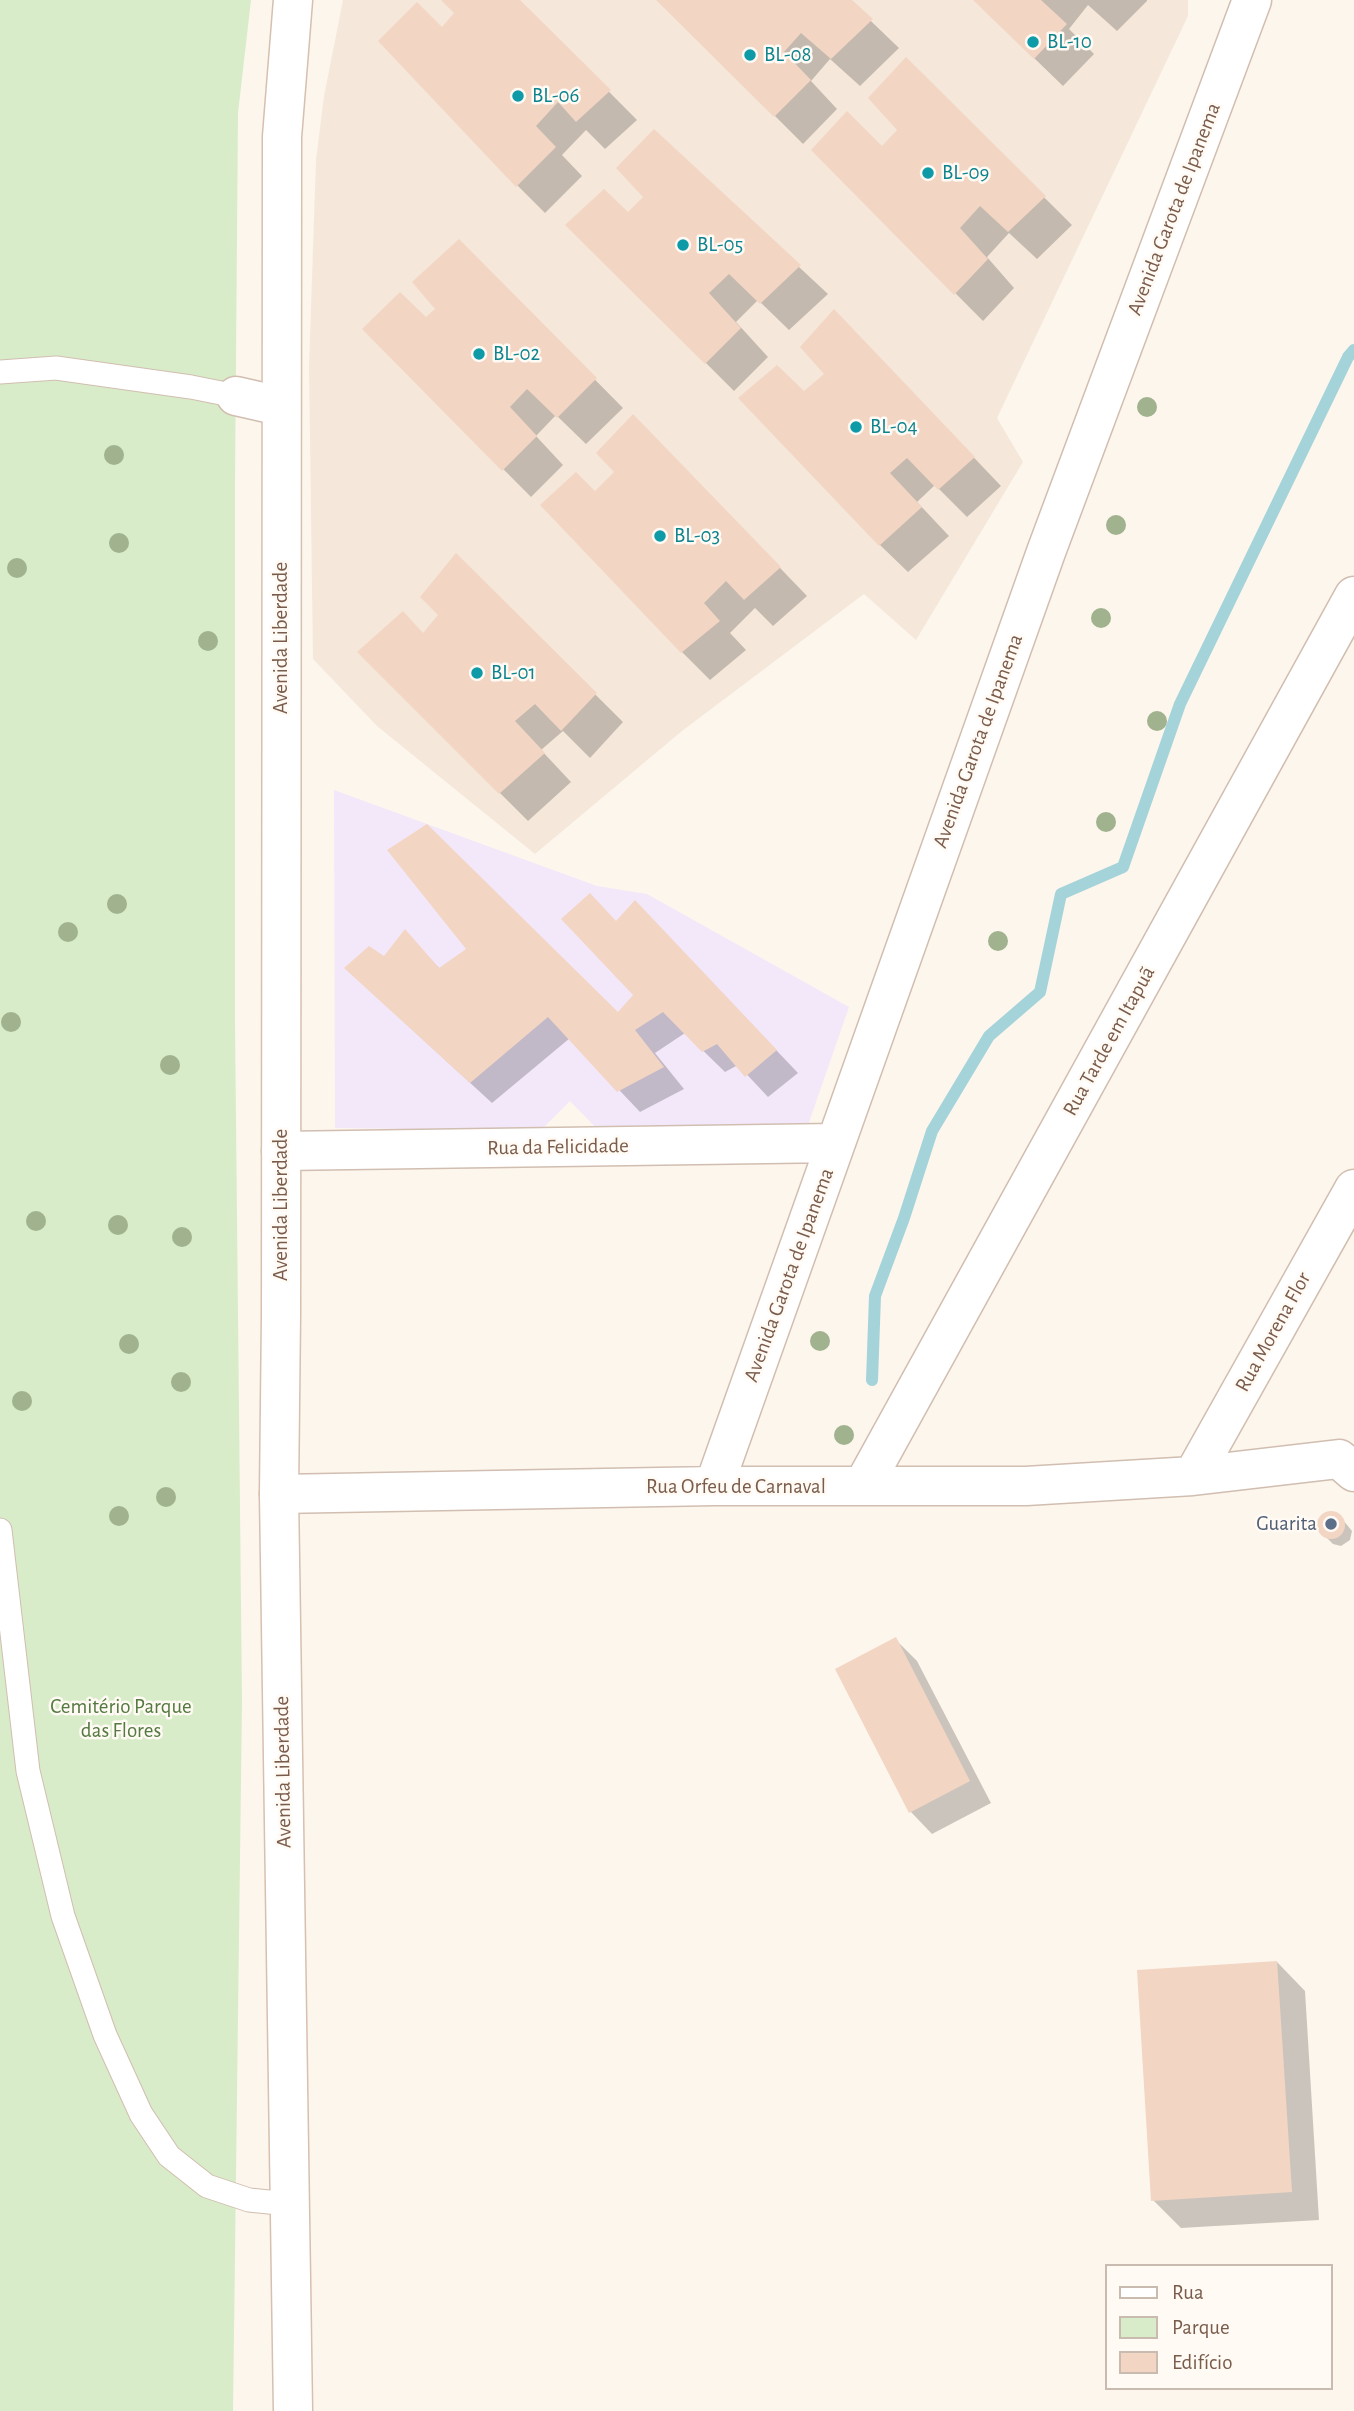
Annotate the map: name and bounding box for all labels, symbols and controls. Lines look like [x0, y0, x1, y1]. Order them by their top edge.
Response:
place label: BL-10 [1047, 29, 1092, 55]
marker: BL-10 [1025, 34, 1041, 50]
place label: BL-08 [764, 42, 812, 68]
marker: BL-08 [742, 47, 758, 63]
place label: BL-06 [532, 83, 579, 109]
marker: BL-06 [510, 88, 526, 104]
street label: Avenida Garota de Ipanema [1122, 99, 1226, 319]
place label: BL-09 [942, 160, 989, 186]
marker: BL-09 [920, 165, 936, 181]
place label: BL-05 [697, 232, 743, 258]
marker: BL-05 [675, 237, 691, 253]
place label: BL-02 [493, 341, 540, 367]
marker: BL-02 [471, 346, 487, 362]
place label: BL-04 [870, 414, 918, 440]
marker: BL-04 [848, 419, 864, 435]
place label: BL-03 [674, 523, 720, 549]
marker: BL-03 [652, 528, 668, 544]
street label: Avenida Liberdade [268, 562, 294, 714]
street label: Avenida Garota de Ipanema [928, 631, 1028, 851]
place label: BL-01 [491, 660, 536, 686]
marker: BL-01 [469, 665, 485, 681]
street label: Rua Tarde em Itapuã [1057, 962, 1161, 1120]
street label: Avenida Liberdade [268, 1129, 294, 1281]
street label: Rua da Felicidade [487, 1133, 629, 1161]
street label: Avenida Garota de Ipanema [739, 1165, 839, 1385]
street label: Rua Morena Flor [1230, 1268, 1316, 1396]
street label: Rua Orfeu de Carnaval [646, 1474, 826, 1500]
place label: Guarita [1256, 1511, 1317, 1537]
marker: Guarita [1323, 1516, 1339, 1532]
park label: Cemitério Parque das Flores [50, 1694, 192, 1744]
street label: Avenida Liberdade [269, 1696, 297, 1848]
legend [1106, 2264, 1333, 2390]
text: Rua [1172, 2282, 1204, 2303]
text: Parque [1172, 2317, 1230, 2338]
text: Edifício [1172, 2352, 1232, 2373]

